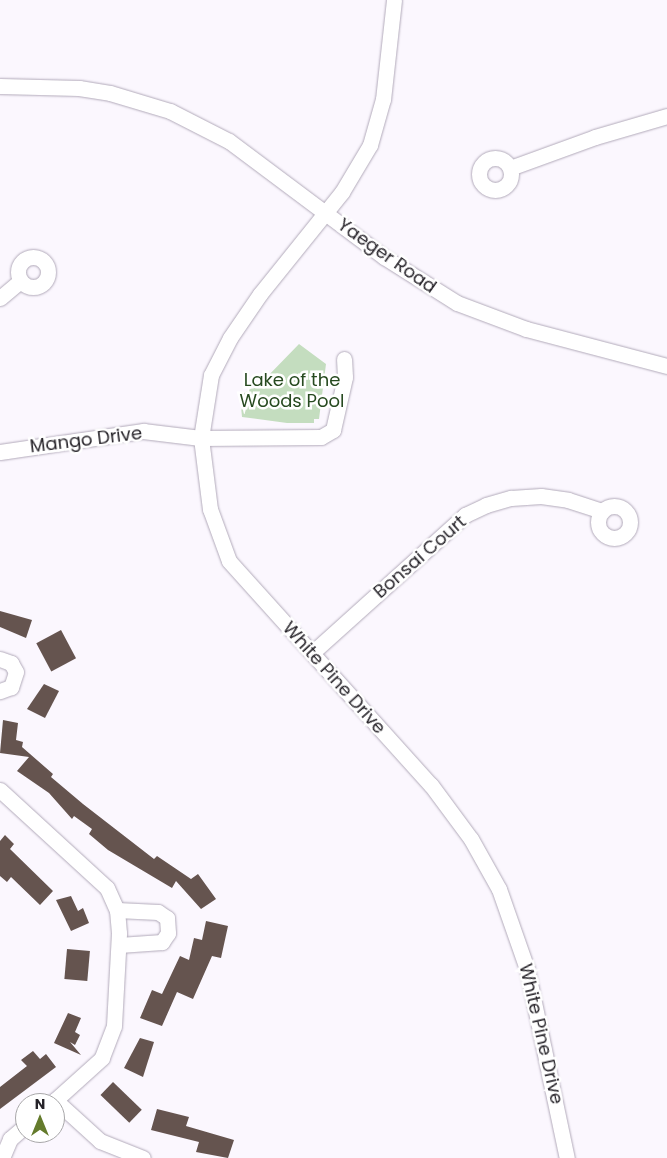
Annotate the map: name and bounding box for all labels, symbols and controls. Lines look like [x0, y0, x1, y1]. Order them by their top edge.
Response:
street label: Yaeger Road [334, 214, 440, 298]
park label: Lake of the Woods Pool [240, 370, 344, 412]
street label: Mango Drive [29, 422, 143, 458]
street label: Bonsai Court [369, 511, 471, 603]
street label: White Pine Drive [278, 617, 390, 739]
street label: White Pine Drive [514, 962, 568, 1106]
north arrow [15, 1093, 65, 1143]
text: N [35, 1094, 45, 1114]

